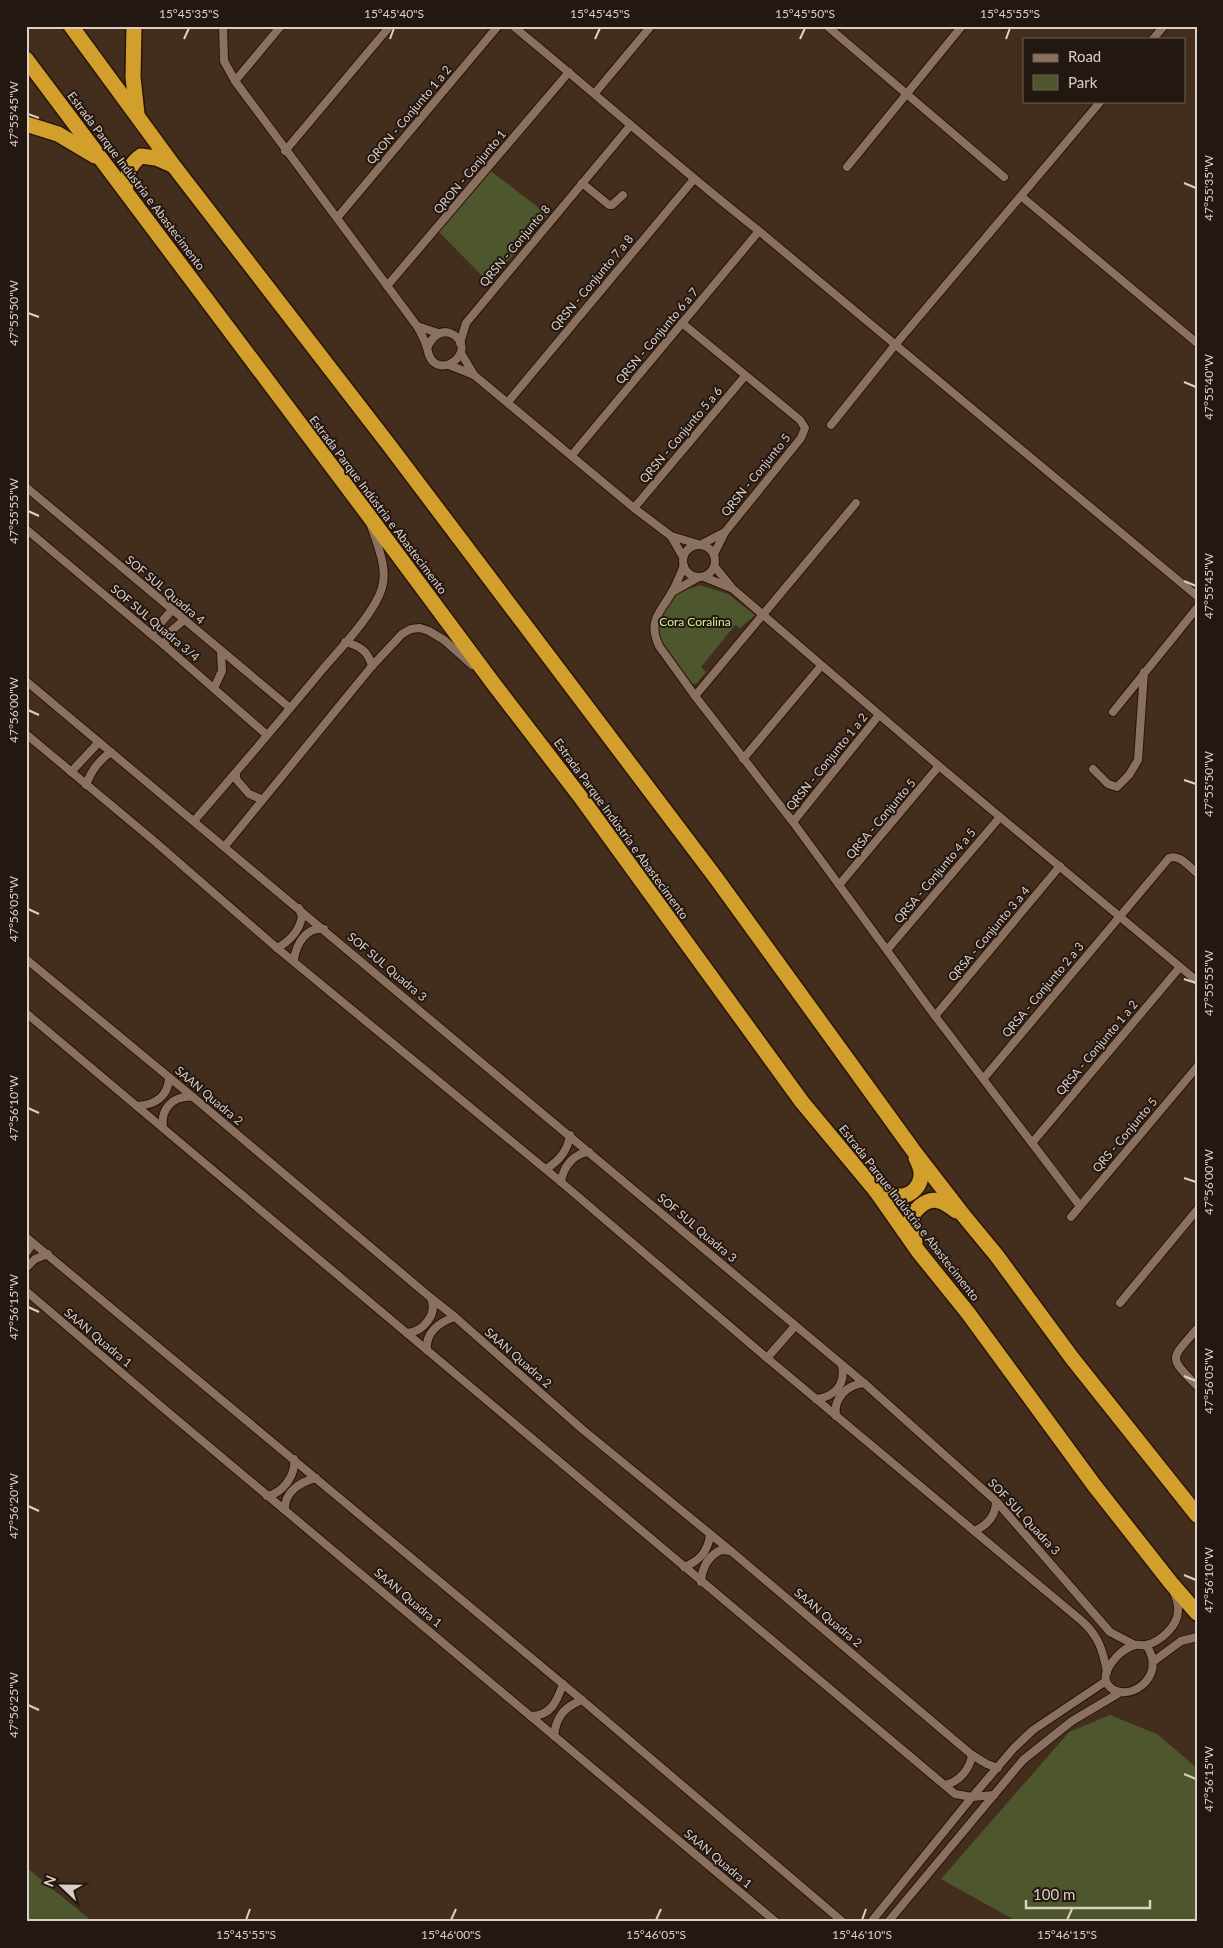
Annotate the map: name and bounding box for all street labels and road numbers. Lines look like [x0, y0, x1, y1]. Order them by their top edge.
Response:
street label: QRON - Conjunto 1 a 2 [363, 62, 454, 167]
street label: Estrada Parque Indústria e Abastecimento [64, 89, 209, 273]
street label: QRON - Conjunto 1 [430, 127, 509, 217]
street label: QRSN - Conjunto 8 [476, 202, 553, 290]
street label: QRSN - Conjunto 7 a 8 [547, 231, 636, 334]
street label: QRSN - Conjunto 6 a 7 [612, 284, 701, 387]
street label: QRSN - Conjunto 5 a 6 [636, 383, 725, 486]
street label: Estrada Parque Indústria e Abastecimento [306, 413, 451, 597]
street label: QRSN - Conjunto 5 [718, 430, 794, 519]
street label: SOF SUL Quadra 4 [123, 552, 208, 627]
street label: SOF SUL Quadra 3/4 [108, 581, 203, 664]
street label: QRSN - Conjunto 1 a 2 [783, 710, 871, 813]
street label: Estrada Parque Indústria e Abastecimento [551, 736, 692, 922]
street label: QRSA - Conjunto 5 [843, 775, 919, 862]
street label: QRSA - Conjunto 4 a 5 [890, 825, 979, 926]
street label: QRSA - Conjunto 3 a 4 [944, 883, 1033, 984]
street label: SOF SUL Quadra 3 [345, 929, 430, 1004]
street label: QRSA - Conjunto 2 a 3 [998, 939, 1087, 1040]
street label: QRSA - Conjunto 1 a 2 [1052, 997, 1141, 1098]
street label: SAAN Quadra 2 [172, 1063, 246, 1128]
street label: QRS - Conjunto 5 [1089, 1094, 1160, 1175]
street label: Estrada Parque Indústria e Abastecimento [836, 1122, 983, 1304]
street label: SOF SUL Quadra 3 [655, 1190, 740, 1265]
street label: SAAN Quadra 1 [61, 1305, 135, 1370]
street label: SAAN Quadra 2 [482, 1324, 555, 1391]
street label: SOF SUL Quadra 3 [985, 1475, 1064, 1558]
street label: SAAN Quadra 1 [371, 1565, 445, 1630]
street label: SAAN Quadra 2 [791, 1585, 865, 1650]
street label: SAAN Quadra 1 [681, 1826, 755, 1891]

